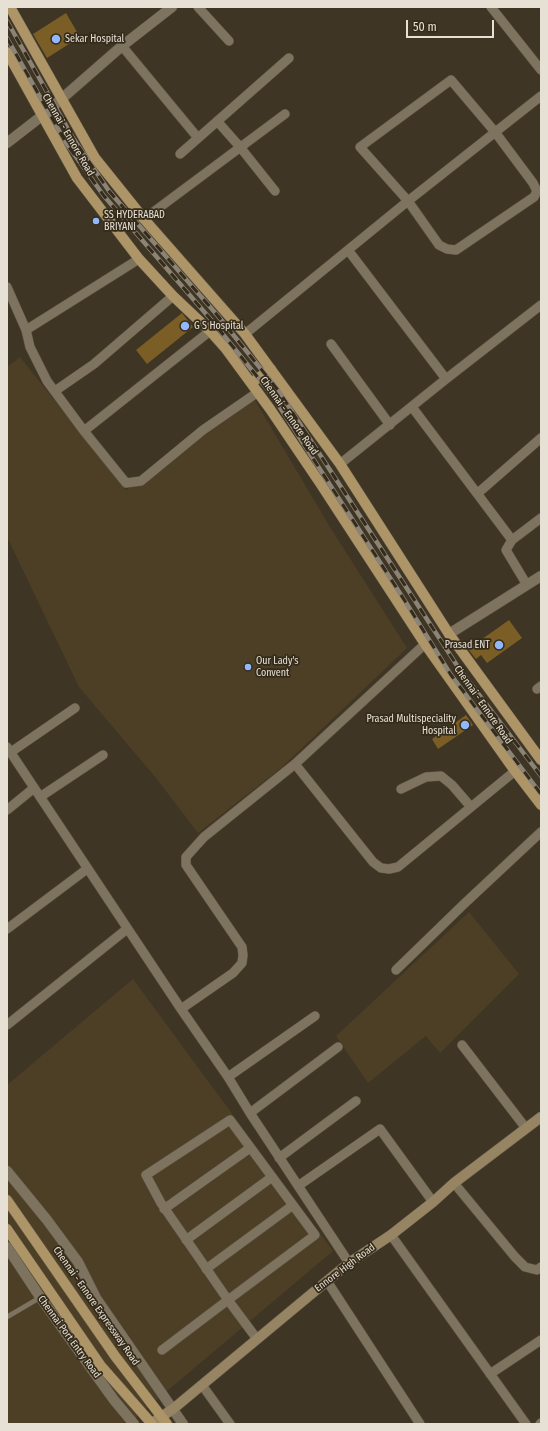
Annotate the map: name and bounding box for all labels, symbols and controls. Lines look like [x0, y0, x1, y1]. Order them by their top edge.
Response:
scale bar [408, 12, 496, 38]
text: 50 m [413, 20, 437, 34]
marker: Sekar Hospital [50, 33, 62, 45]
place label: Sekar Hospital [65, 33, 124, 45]
street label: Chennai - Ennore Road [40, 92, 96, 178]
place label: SS HYDERABAD BRIYANI [104, 209, 165, 232]
marker: SS HYDERABAD BRIYANI [91, 216, 101, 226]
marker: G S Hospital [179, 320, 191, 332]
place label: G S Hospital [194, 320, 243, 332]
street label: Chennai - Ennore Road [257, 374, 321, 458]
place label: Prasad ENT [445, 639, 490, 651]
marker: Prasad ENT [493, 639, 505, 651]
place label: Our Lady's Convent [256, 655, 299, 678]
marker: Our Lady's Convent [243, 662, 253, 672]
street label: Chennai - Ennore Road [451, 663, 515, 747]
place label: Prasad Multispeciality Hospital [366, 713, 456, 736]
marker: Prasad Multispeciality Hospital [459, 719, 471, 731]
street label: Ennore High Road [312, 1241, 378, 1295]
street label: Chennai - Ennore Expressway Road [50, 1244, 142, 1368]
street label: Chennai Port Entry Road [35, 1293, 103, 1381]

